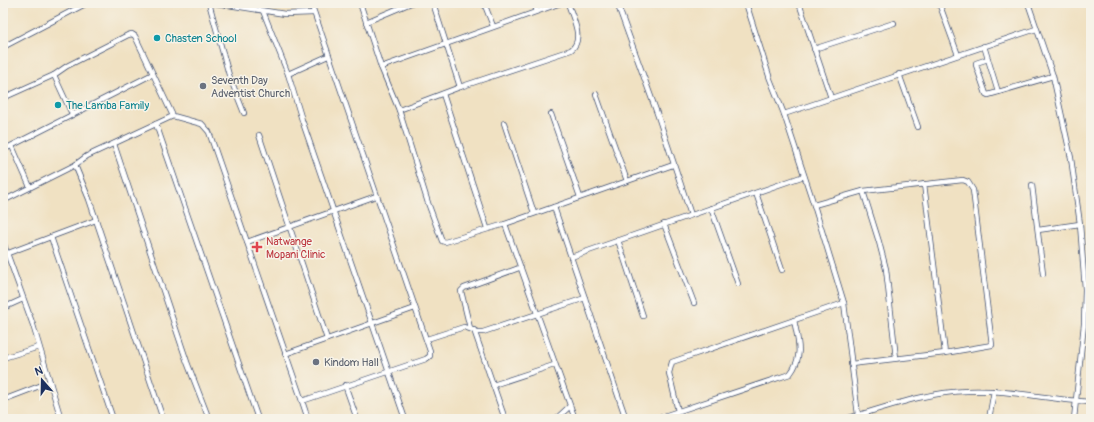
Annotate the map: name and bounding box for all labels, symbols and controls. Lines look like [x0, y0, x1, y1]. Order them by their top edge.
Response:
place label: Chasten School [165, 32, 237, 45]
marker: Chasten School [152, 33, 162, 43]
place label: Seventh Day Adventist Church [211, 74, 290, 100]
marker: Seventh Day Adventist Church [198, 81, 208, 91]
place label: The Lamba Family [66, 99, 149, 112]
marker: The Lamba Family [53, 100, 63, 110]
place label: Natwange Mopani Clinic [266, 235, 326, 261]
marker: Natwange Mopani Clinic [251, 241, 263, 253]
place label: Kindom Hall [324, 356, 379, 369]
marker: Kindom Hall [311, 357, 321, 367]
north arrow [22, 360, 62, 400]
text: N [33, 364, 45, 378]

